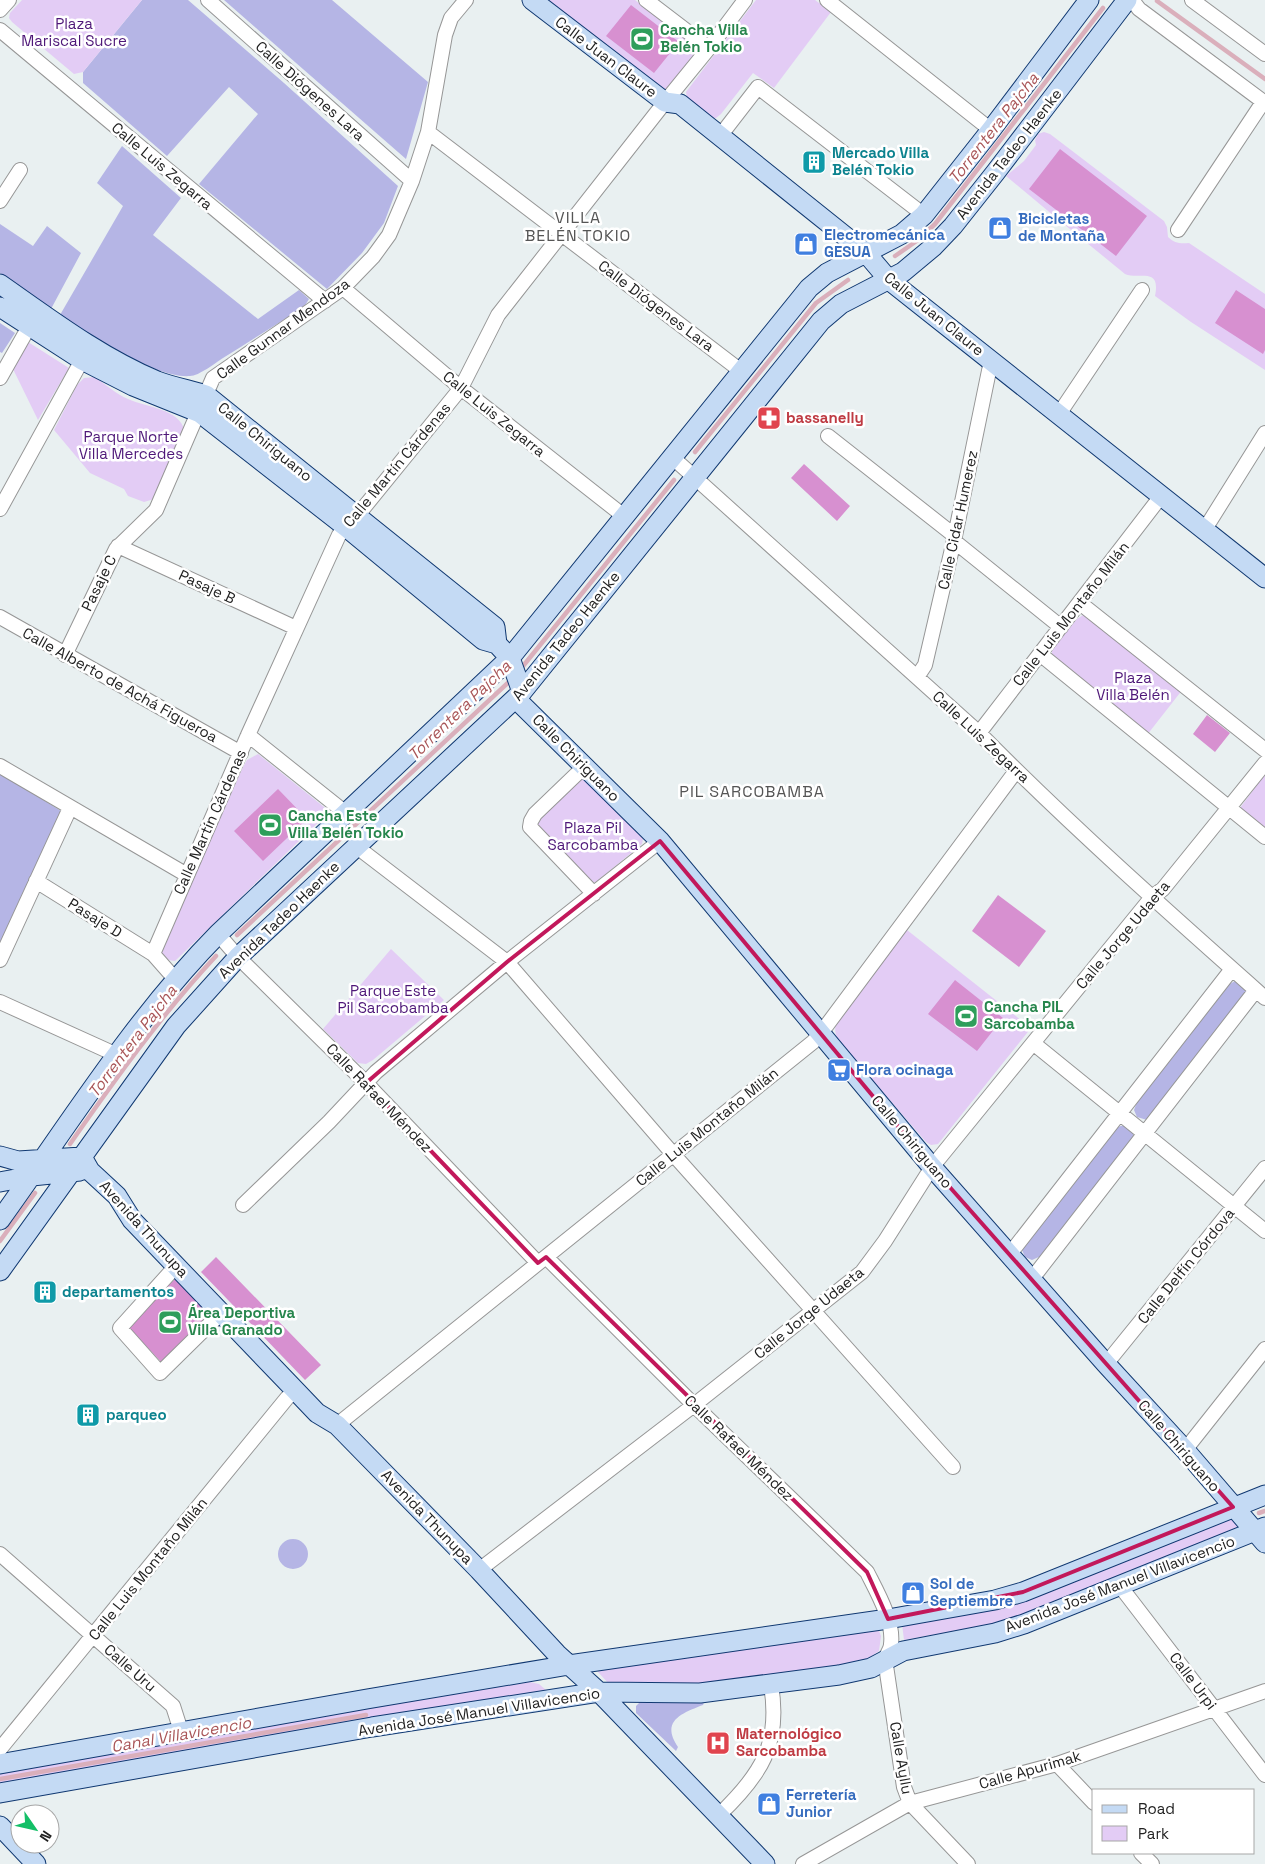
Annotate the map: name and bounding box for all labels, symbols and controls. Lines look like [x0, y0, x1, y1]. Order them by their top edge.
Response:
street label: Calle Juan Claure [551, 12, 661, 101]
park label: Plaza Mariscal Sucre [21, 14, 127, 50]
place label: Cancha Villa Belén Tokio [660, 20, 748, 56]
sports icon: Cancha Villa Belén Tokio [629, 26, 655, 52]
street label: Calle Diógenes Lara [252, 37, 369, 145]
water label: Torrentera Pajcha [943, 68, 1044, 188]
street label: Avenida Tadeo Haenke [952, 84, 1066, 223]
street label: Calle Luis Zegarra [108, 118, 217, 214]
place label: Mercado Villa Belén Tokio [832, 143, 929, 179]
building icon: Mercado Villa Belén Tokio [801, 149, 827, 175]
district label: VILLA BELÉN TOKIO [525, 207, 631, 246]
place label: Bicicletas de Montaña [1018, 209, 1105, 245]
shop icon: Bicicletas de Montaña [987, 215, 1013, 241]
place label: Electromecánica GESUA [824, 225, 945, 261]
shop icon: Electromecánica GESUA [793, 231, 819, 257]
street label: Calle Diógenes Lara [595, 256, 718, 356]
street label: Calle Juan Claure [881, 268, 988, 360]
street label: Calle Gunnar Mendoza [212, 274, 353, 383]
street label: Calle Luis Zegarra [439, 366, 550, 461]
street label: Calle Chiriguano [214, 398, 316, 486]
street label: Calle Martín Cárdenas [339, 398, 454, 531]
pharmacy icon: bassanelly [756, 405, 782, 431]
place label: bassanelly [786, 408, 864, 427]
park label: Parque Norte Villa Mercedes [79, 427, 183, 463]
street label: Calle Cidar Humerez [933, 448, 982, 591]
street label: Calle Luis Montaño Milán [1008, 538, 1133, 690]
street label: Pasaje C [77, 552, 120, 614]
street label: Pasaje B [176, 565, 239, 608]
street label: Avenida Tadeo Haenke [508, 567, 624, 704]
street label: Calle Alberto de Achá Figueroa [19, 623, 221, 746]
water label: Torrentera Pajcha [403, 655, 516, 765]
park label: Plaza Villa Belén [1096, 668, 1170, 704]
street label: Calle Luis Zegarra [929, 687, 1034, 787]
street label: Calle Chiriguano [529, 710, 624, 805]
street label: Calle Martín Cárdenas [169, 746, 250, 897]
district label: PIL SARCOBAMBA [679, 781, 825, 802]
place label: Cancha Este Villa Belén Tokio [288, 806, 404, 842]
sports icon: Cancha Este Villa Belén Tokio [257, 812, 283, 838]
park label: Plaza Pil Sarcobamba [548, 818, 639, 854]
street label: Avenida Tadeo Haenke [214, 857, 343, 982]
street label: Calle Jorge Udaeta [1072, 876, 1174, 993]
street label: Pasaje D [65, 894, 126, 942]
water label: Torrentera Pajcha [83, 980, 182, 1102]
park label: Parque Este Pil Sarcobamba [337, 981, 449, 1017]
place label: Cancha PIL Sarcobamba [984, 997, 1075, 1033]
sports icon: Cancha PIL Sarcobamba [953, 1003, 979, 1029]
street label: Calle Rafael Méndez [322, 1039, 436, 1156]
supermarket icon: Flora ocinaga [826, 1057, 852, 1083]
place label: Flora ocinaga [856, 1060, 954, 1079]
street label: Calle Luis Montaño Milán [631, 1063, 782, 1190]
street label: Calle Chiriguano [868, 1091, 957, 1192]
street label: Avenida Thunupa [96, 1176, 193, 1281]
street label: Calle Delfín Córdova [1133, 1204, 1238, 1327]
street label: Calle Jorge Udaeta [750, 1262, 868, 1363]
building icon: departamentos [32, 1279, 58, 1305]
place label: departamentos [62, 1282, 174, 1301]
place label: Área Deportiva Villa Granado [188, 1303, 296, 1339]
sports icon: Área Deportiva Villa Granado [157, 1309, 183, 1335]
street label: Calle Rafael Méndez [681, 1391, 798, 1505]
street label: Calle Chiriguano [1134, 1396, 1225, 1496]
building icon: parqueo [75, 1402, 101, 1428]
place label: parqueo [106, 1405, 167, 1424]
street label: Avenida Thunupa [377, 1465, 478, 1568]
street label: Calle Luis Montaño Milán [84, 1493, 211, 1644]
street label: Avenida José Manuel Villavicencio [1002, 1531, 1237, 1636]
place label: Sol de Septiembre [930, 1574, 1014, 1610]
shop icon: Sol de Septiembre [900, 1580, 926, 1606]
street label: Calle Uru [100, 1640, 160, 1696]
street label: Calle Urpi [1166, 1648, 1221, 1713]
street label: Avenida José Manuel Villavicencio [357, 1683, 601, 1740]
water label: Canal Villavicencio [110, 1712, 254, 1757]
street label: Calle Ayllu [886, 1720, 917, 1796]
place label: Maternológico Sarcobamba [736, 1724, 842, 1760]
hospital icon: Maternológico Sarcobamba [705, 1730, 731, 1756]
street label: Calle Apurimak [977, 1746, 1083, 1793]
place label: Ferretería Junior [786, 1785, 857, 1821]
legend [1092, 1789, 1255, 1854]
shop icon: Ferretería Junior [756, 1791, 782, 1817]
text: Road [1138, 1799, 1175, 1818]
north arrow [10, 1804, 60, 1854]
text: Park [1138, 1824, 1169, 1843]
text: N [36, 1827, 56, 1845]

